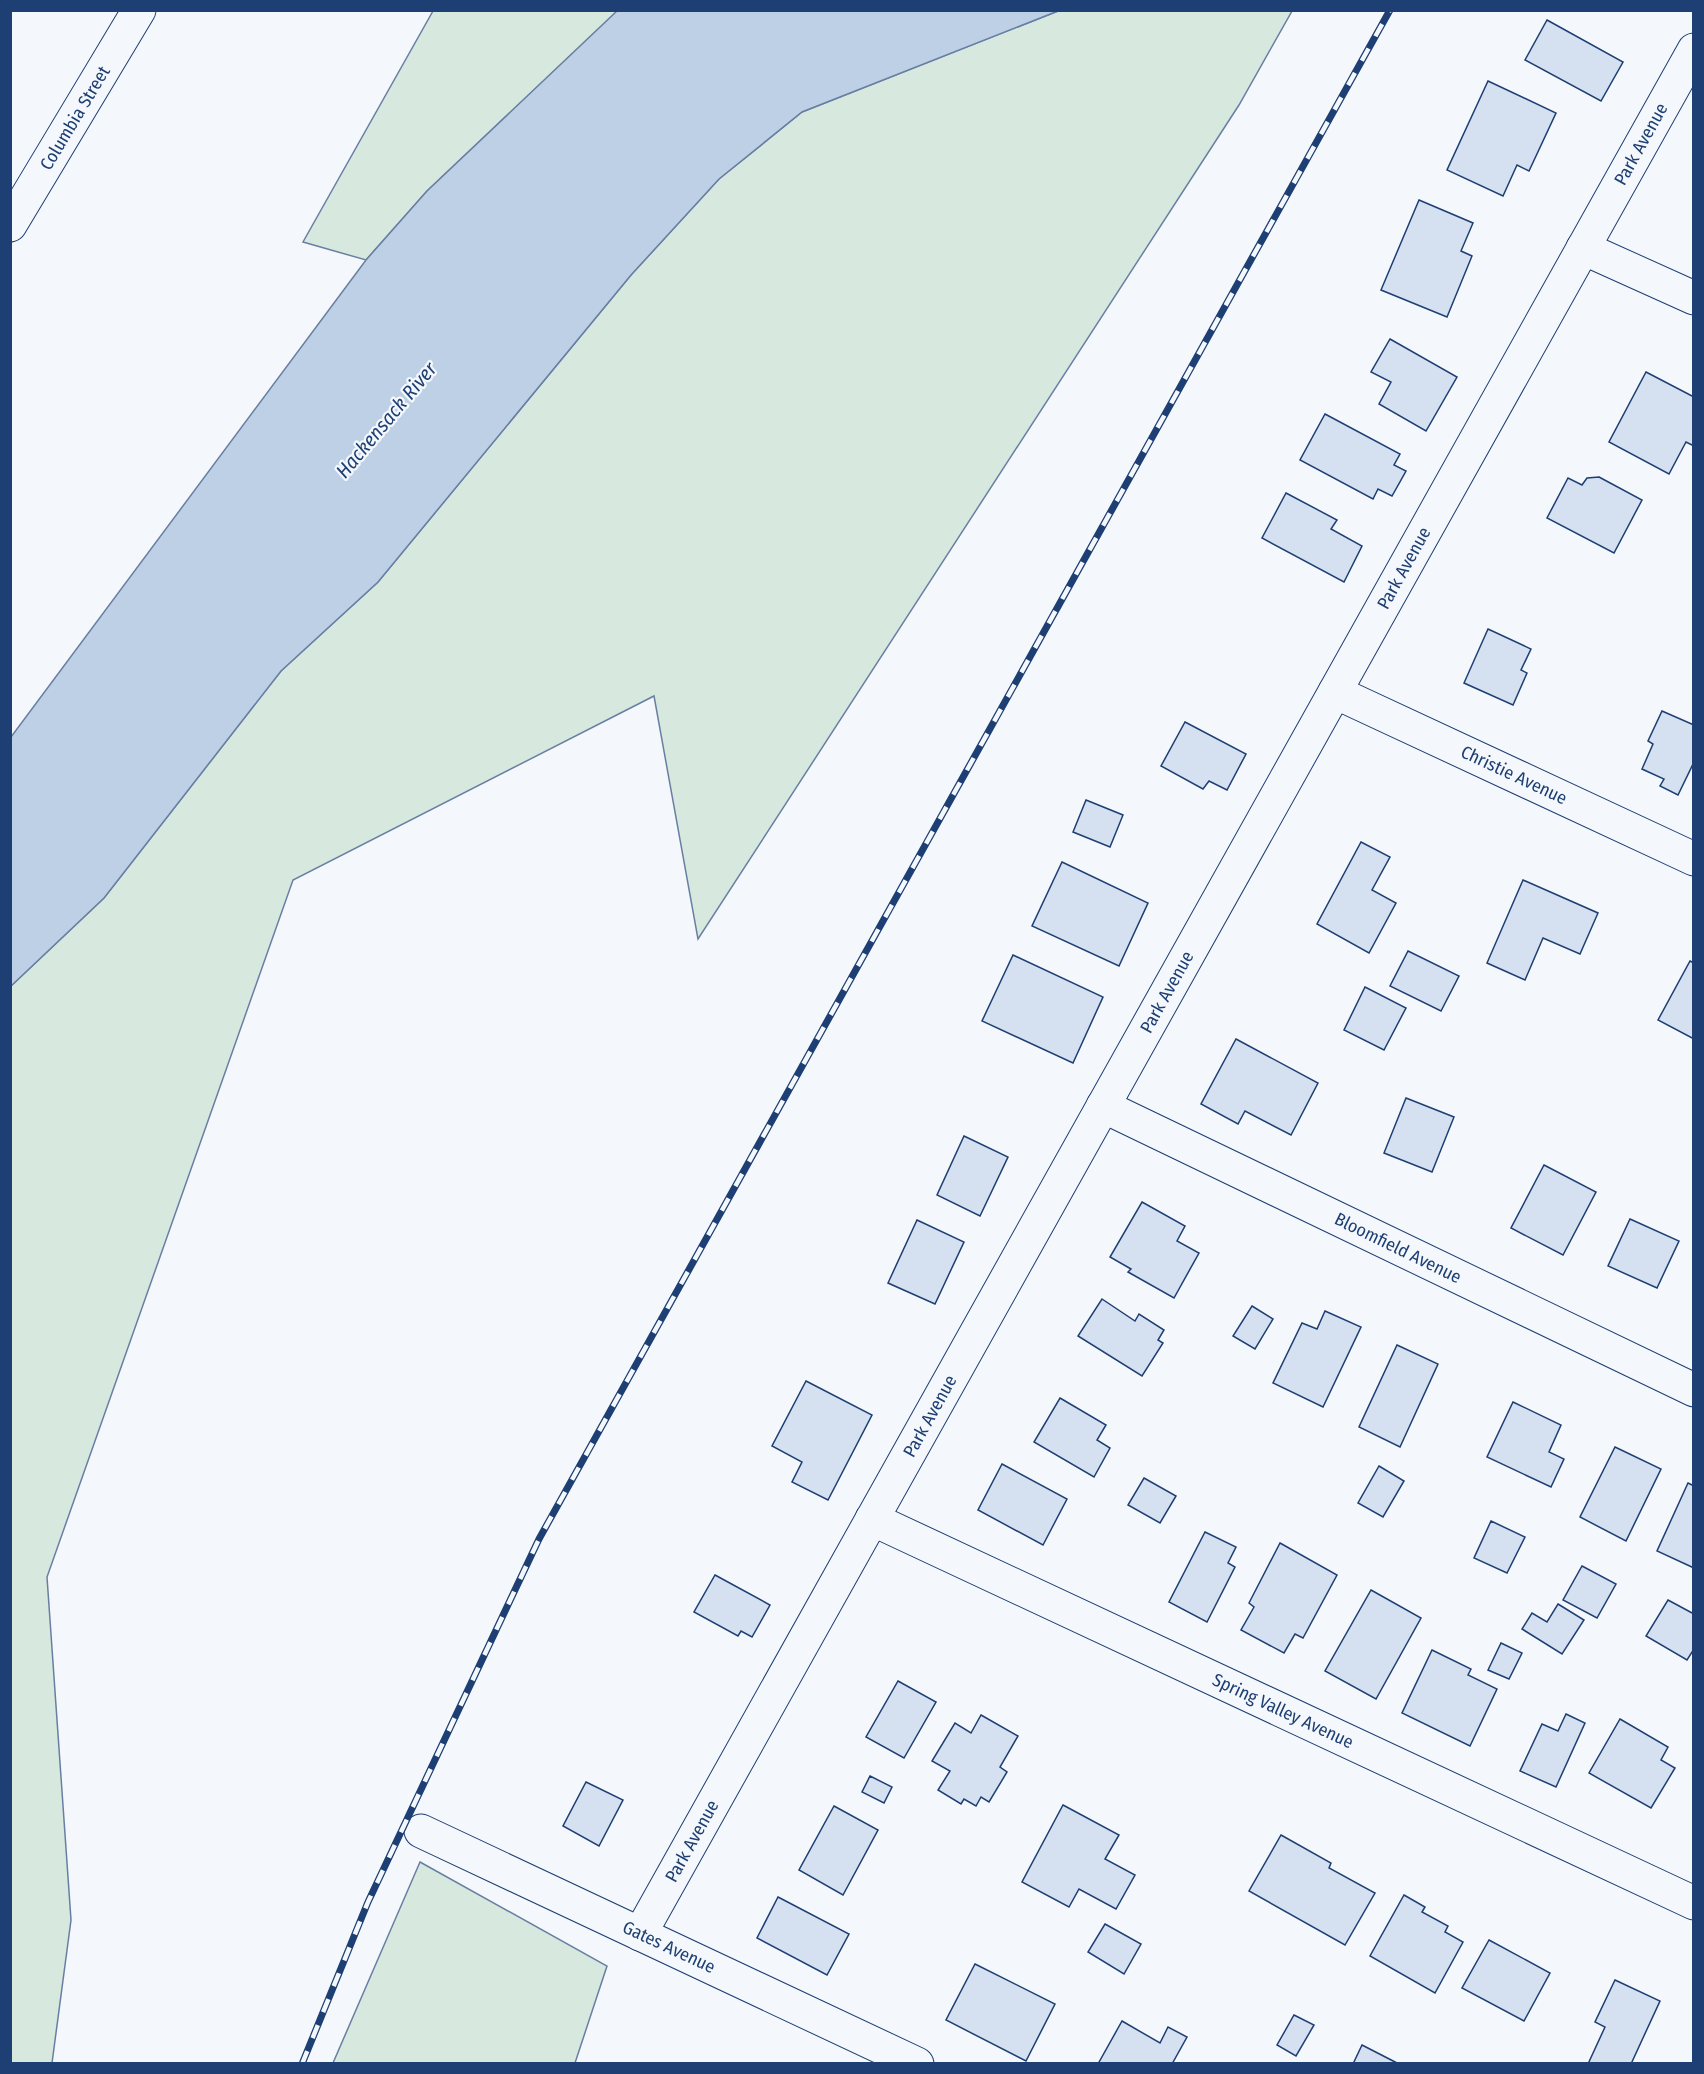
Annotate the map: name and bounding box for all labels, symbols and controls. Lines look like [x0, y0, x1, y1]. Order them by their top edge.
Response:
street label: Columbia Street [35, 62, 115, 174]
street label: Park Avenue [1609, 99, 1673, 189]
water label: Hackensack River [331, 356, 442, 483]
street label: Park Avenue [1372, 523, 1436, 613]
street label: Christie Avenue [1457, 741, 1571, 809]
street label: Park Avenue [1135, 947, 1199, 1037]
street label: Bloomfield Avenue [1331, 1208, 1465, 1288]
street label: Park Avenue [898, 1371, 962, 1461]
street label: Spring Valley Avenue [1209, 1669, 1357, 1753]
street label: Park Avenue [660, 1796, 724, 1886]
street label: Gates Avenue [619, 1916, 719, 1978]

